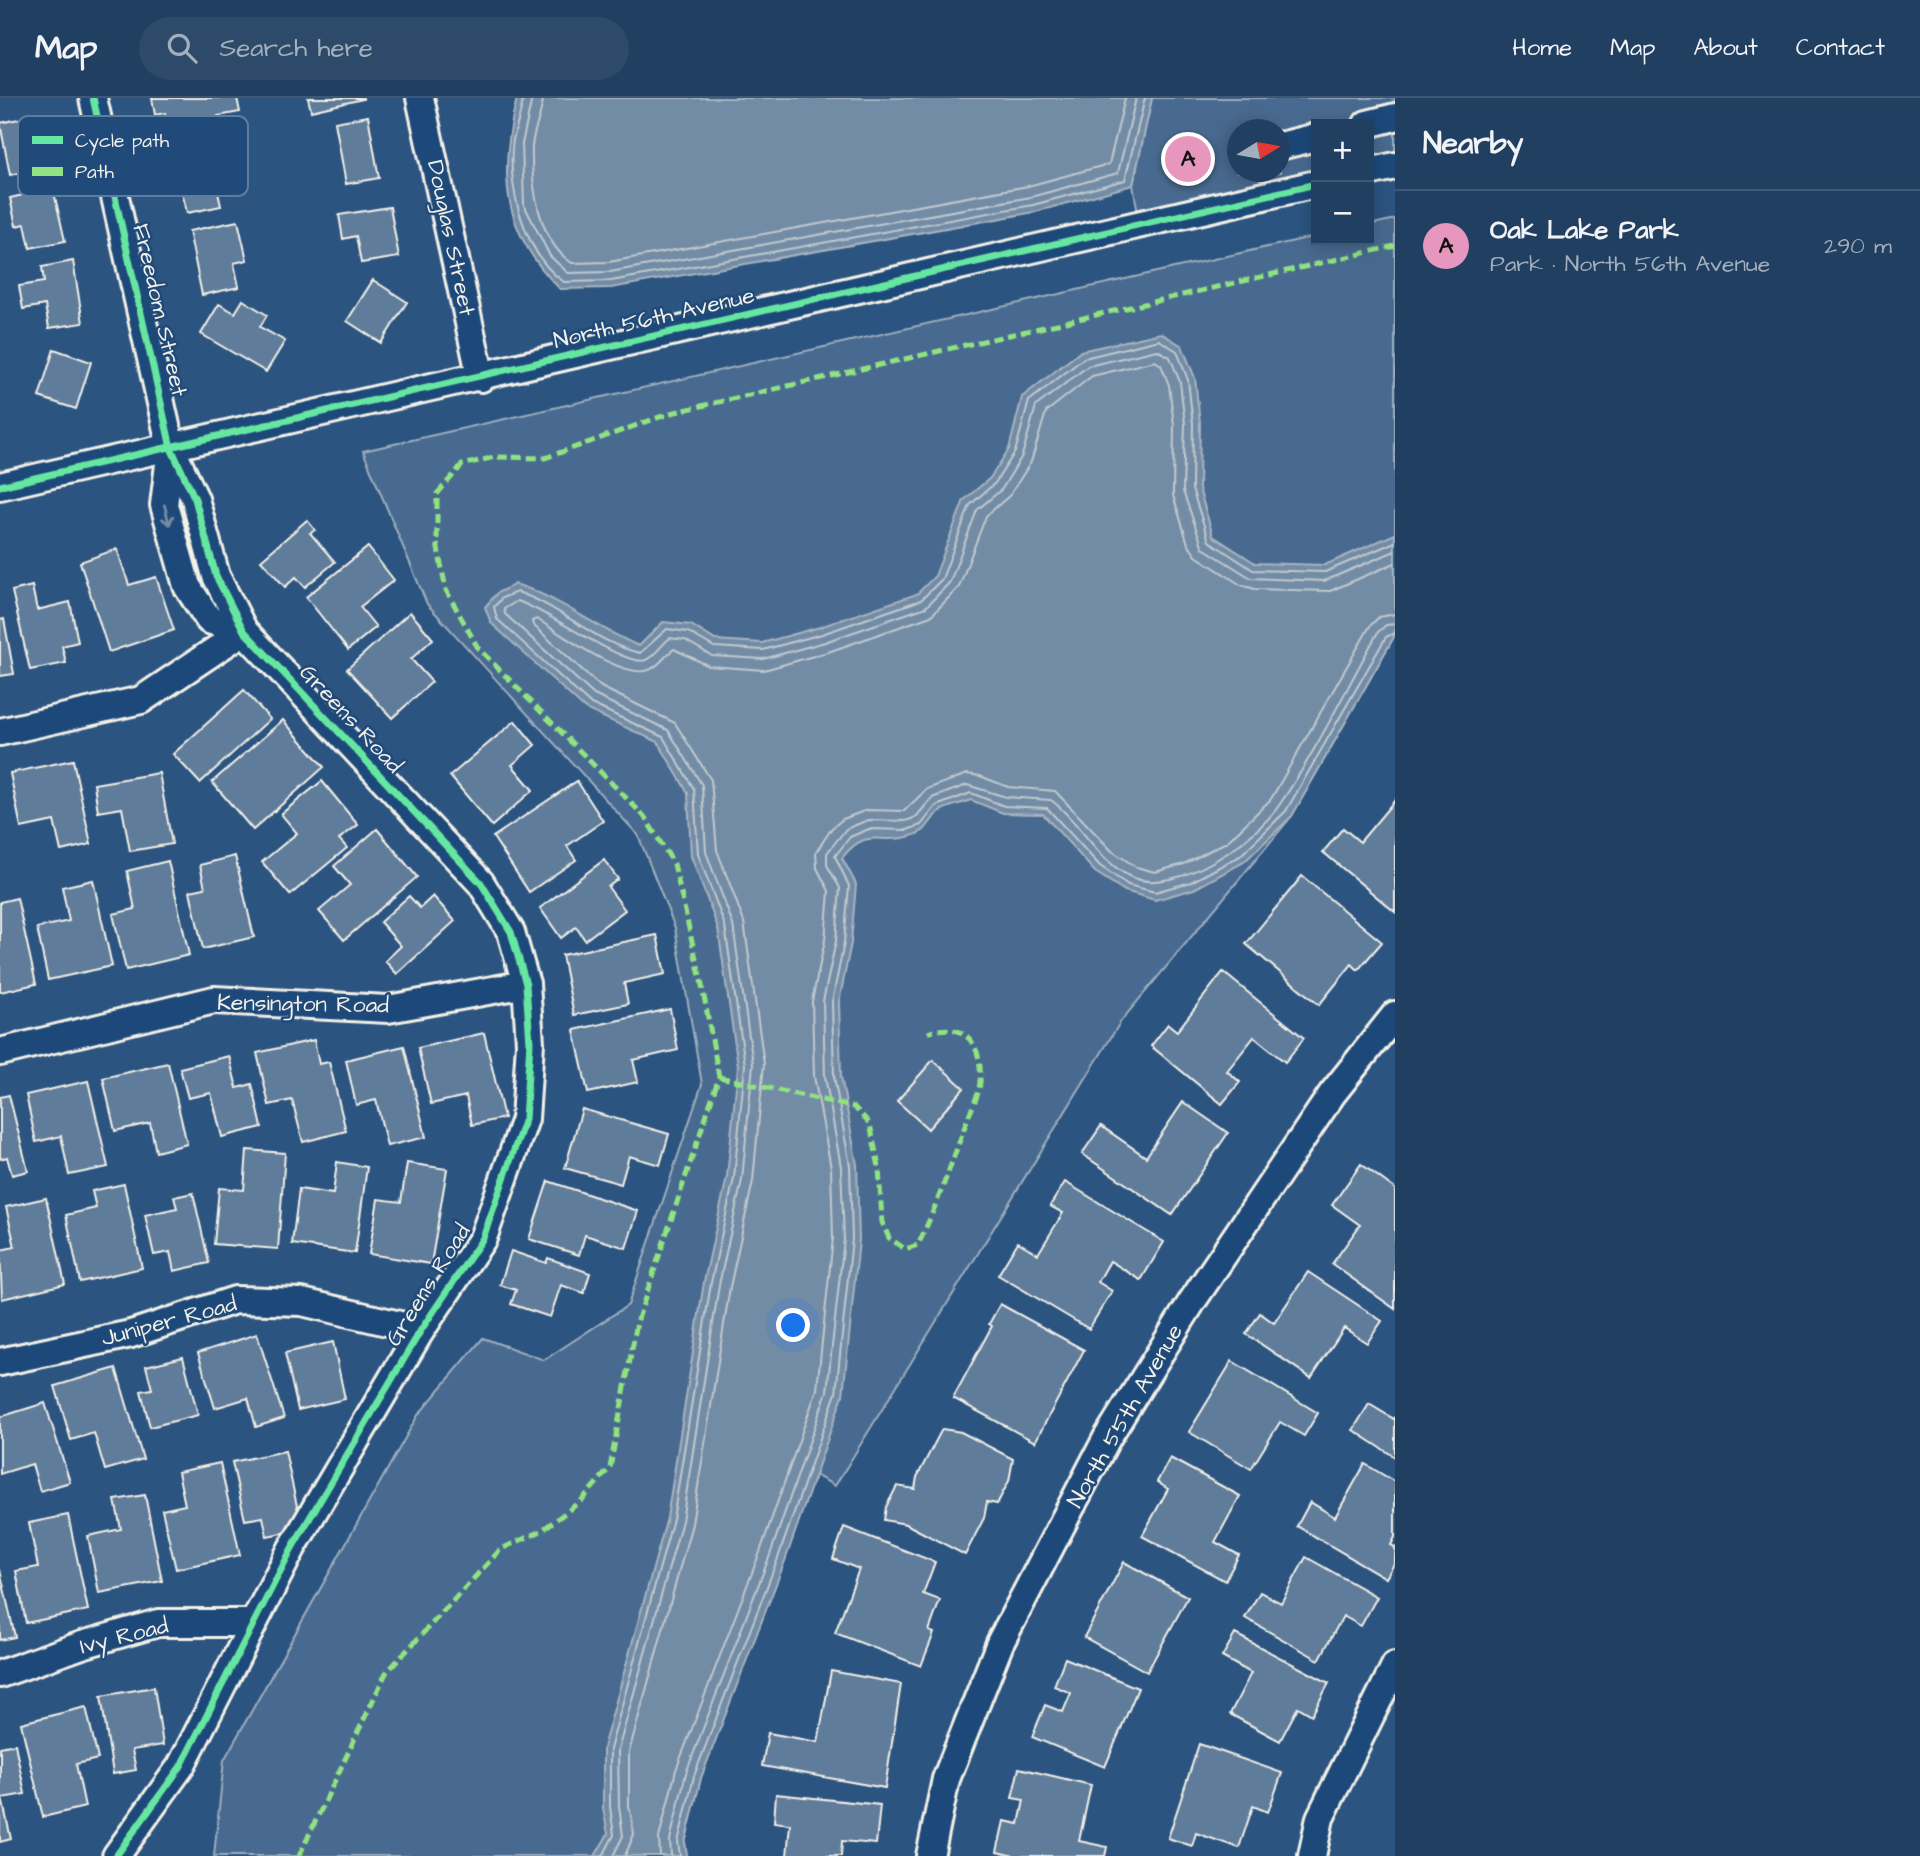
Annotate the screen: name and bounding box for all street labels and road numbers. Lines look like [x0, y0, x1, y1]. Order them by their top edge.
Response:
street label: Douglas Street [418, 157, 483, 320]
street label: Freedom Street [125, 221, 196, 400]
street label: North 56th Avenue [550, 279, 758, 357]
street label: Greens Road [292, 657, 410, 781]
street label: Kensington Road [217, 987, 389, 1023]
street label: Greens Road [378, 1218, 478, 1352]
street label: Juniper Road [98, 1288, 240, 1354]
street label: North 55th Avenue [1059, 1318, 1191, 1514]
street label: Ivy Road [76, 1610, 172, 1663]

